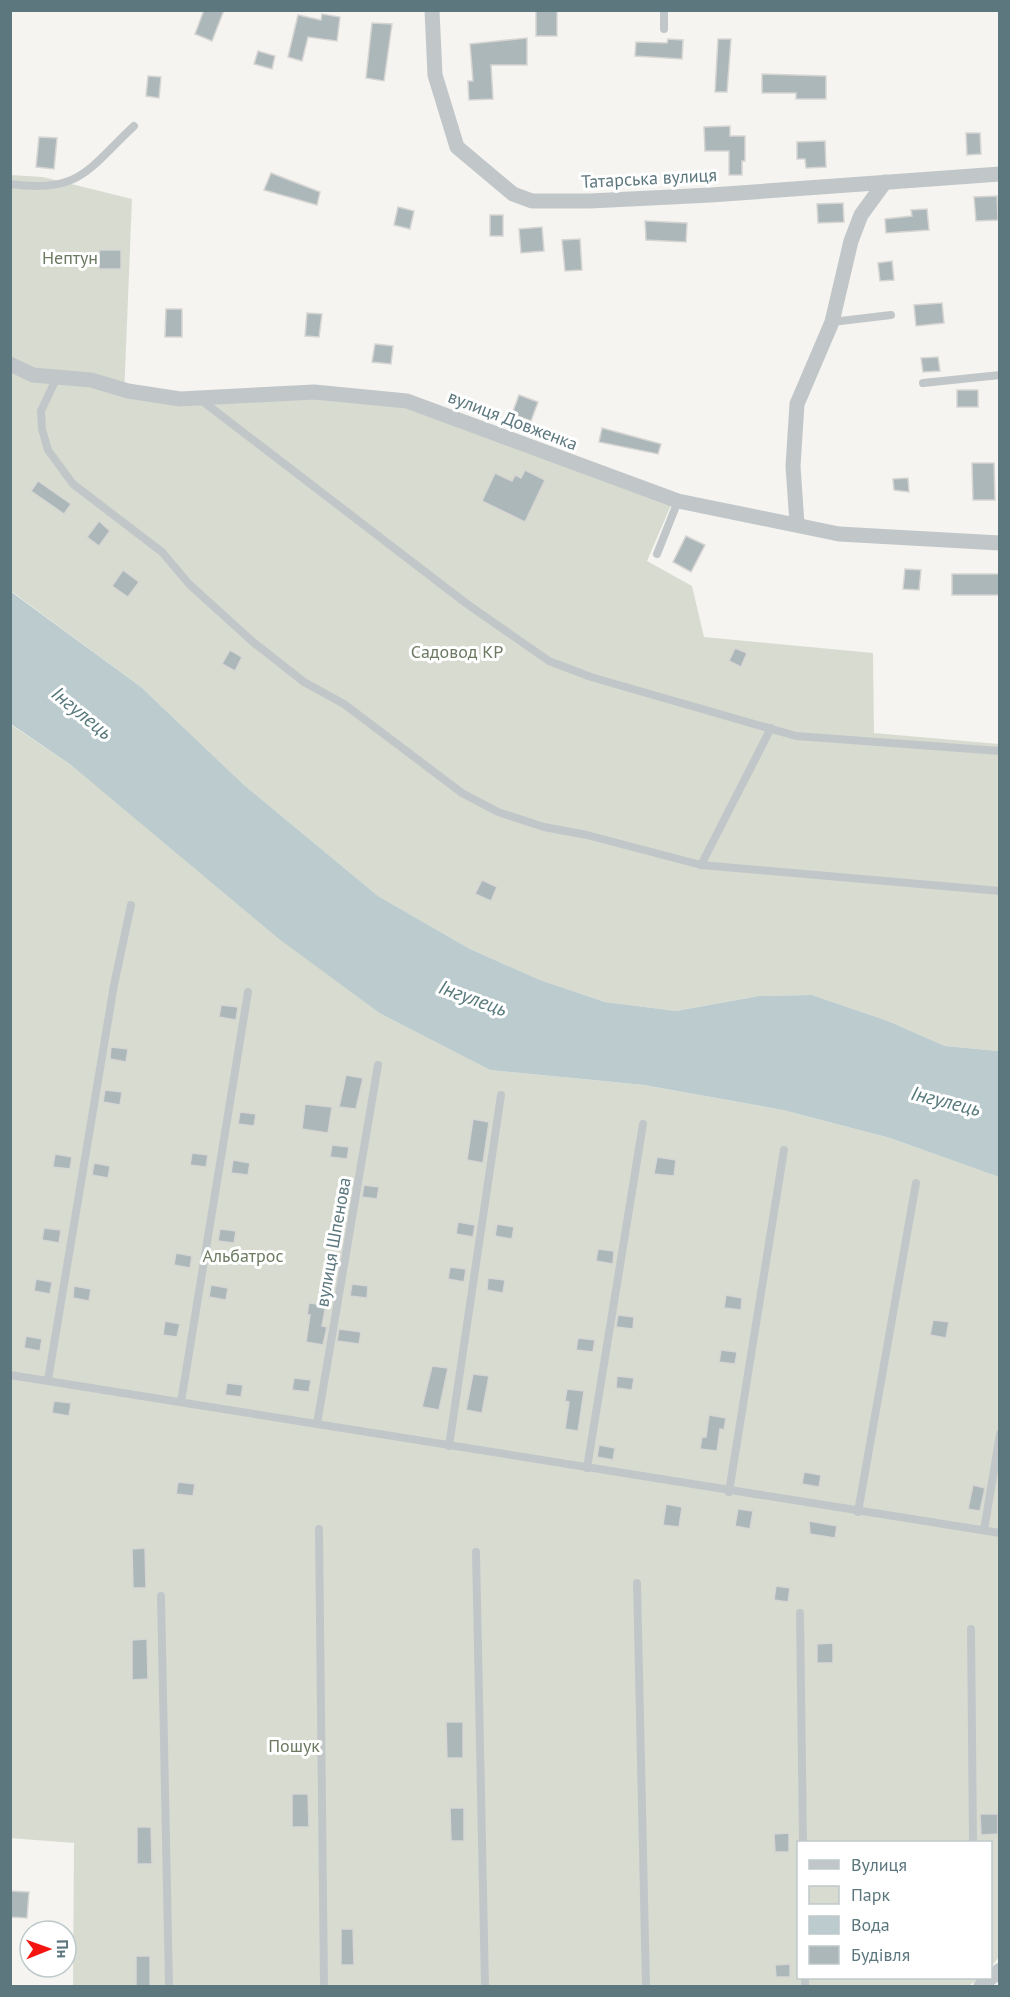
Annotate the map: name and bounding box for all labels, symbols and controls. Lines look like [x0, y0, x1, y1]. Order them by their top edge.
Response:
street label: Татарська вулиця [580, 163, 718, 193]
park label: Нептун [42, 246, 98, 269]
street label: вулиця Довженка [445, 385, 581, 455]
park label: Садовод КР [411, 640, 503, 663]
water label: Інгулець [46, 681, 118, 745]
water label: Інгулець [435, 974, 511, 1022]
water label: Інгулець [908, 1080, 984, 1122]
street label: вулиця Шпенова [310, 1175, 356, 1309]
park label: Альбатрос [202, 1244, 284, 1267]
park label: Пошук [268, 1734, 320, 1757]
legend [797, 1841, 992, 1979]
text: Вулиця [851, 1853, 907, 1876]
text: Парк [851, 1883, 891, 1906]
text: Вода [851, 1913, 890, 1936]
north arrow [18, 1919, 78, 1979]
text: Пн [53, 1939, 73, 1958]
text: Будівля [851, 1943, 910, 1966]

